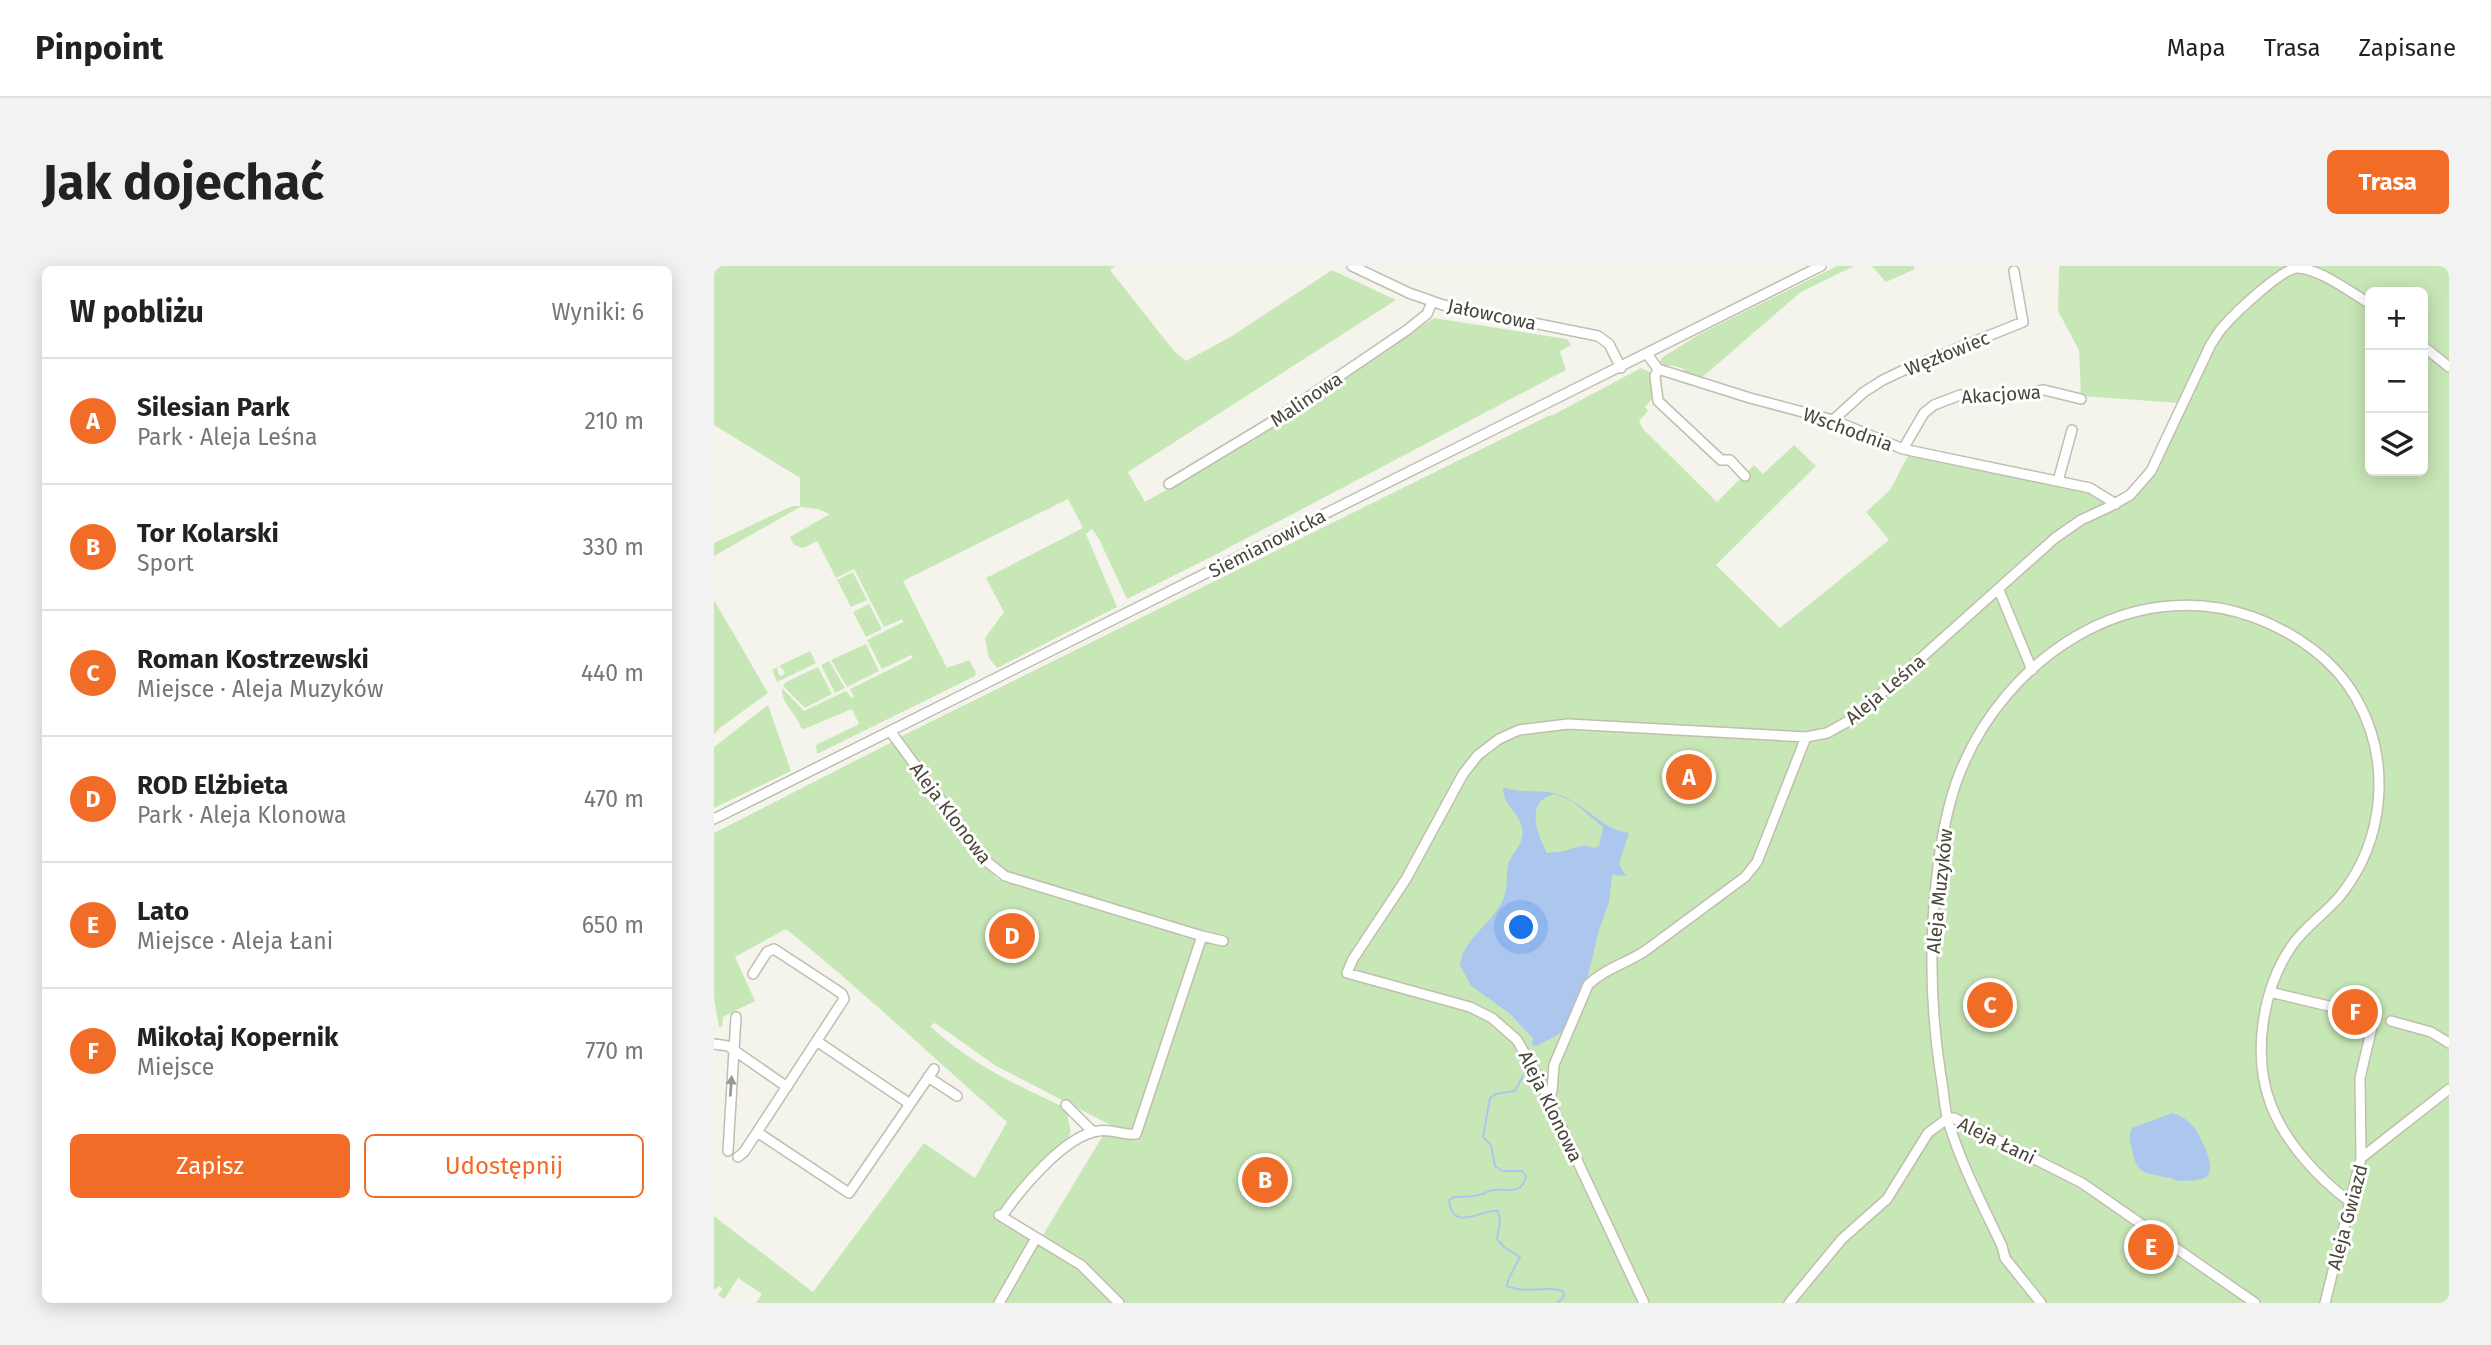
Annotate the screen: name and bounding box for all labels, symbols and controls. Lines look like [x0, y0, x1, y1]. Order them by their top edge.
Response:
text: Pinpoint [35, 28, 163, 68]
text: Mapa [2167, 34, 2226, 62]
text: Trasa [2264, 34, 2321, 62]
text: Zapisane [2359, 34, 2456, 62]
button: Trasa [2327, 150, 2449, 214]
text: Jak dojechać [42, 153, 324, 212]
map controls [2365, 287, 2428, 476]
button: + [2365, 287, 2428, 350]
text: W pobliżu [70, 294, 204, 330]
street label: Jałowcowa [1446, 294, 1538, 335]
text: Wyniki: 6 [552, 298, 644, 326]
street label: Węzłowiec [1902, 326, 1993, 381]
button: − [2365, 350, 2428, 413]
street label: Malinowa [1266, 367, 1347, 432]
street label: Akacjowa [1960, 380, 2042, 409]
text: Silesian Park [137, 392, 290, 423]
street label: Wschodnia [1800, 403, 1896, 456]
text: A [86, 407, 100, 435]
text: 210 m [585, 407, 644, 435]
button: layers [2365, 413, 2428, 476]
text: Park · Aleja Leśna [137, 423, 318, 451]
street label: Siemianowicka [1205, 504, 1330, 583]
text: Tor Kolarski [137, 518, 279, 549]
text: B [86, 533, 100, 561]
text: 330 m [582, 533, 644, 561]
text: Sport [137, 549, 194, 577]
text: Roman Kostrzewski [137, 644, 369, 675]
street label: Aleja Leśna [1841, 649, 1930, 729]
text: C [86, 659, 100, 687]
text: 440 m [581, 659, 644, 687]
text: Miejsce · Aleja Muzyków [137, 675, 383, 703]
pin: A [1666, 751, 1712, 803]
street label: Aleja Klonowa [905, 758, 996, 869]
text: ROD Elżbieta [137, 770, 288, 801]
text: D [86, 785, 100, 813]
text: 470 m [584, 785, 644, 813]
text: Park · Aleja Klonowa [137, 801, 347, 829]
street label: Aleja Muzyków [1922, 827, 1958, 955]
text: Lato [137, 896, 189, 927]
pin: D [989, 910, 1035, 962]
your location [1504, 910, 1538, 944]
text: E [87, 911, 99, 939]
text: 650 m [582, 911, 644, 939]
text: Miejsce · Aleja Łani [137, 927, 333, 955]
pin: C [1967, 979, 2013, 1031]
pin: F [2332, 986, 2378, 1038]
text: Mikołaj Kopernik [137, 1022, 338, 1053]
text: F [87, 1037, 99, 1065]
text: 770 m [585, 1037, 644, 1065]
street label: Aleja Klonowa [1514, 1047, 1587, 1166]
text: Miejsce [137, 1053, 214, 1081]
one-way arrow [726, 1074, 737, 1096]
street label: Aleja Łani [1954, 1112, 2039, 1169]
button: Zapisz [70, 1134, 350, 1198]
button: Udostępnij [364, 1134, 644, 1198]
pin: B [1242, 1154, 1288, 1206]
street label: Aleja Gwiazd [2322, 1162, 2373, 1272]
pin: E [2128, 1221, 2174, 1273]

